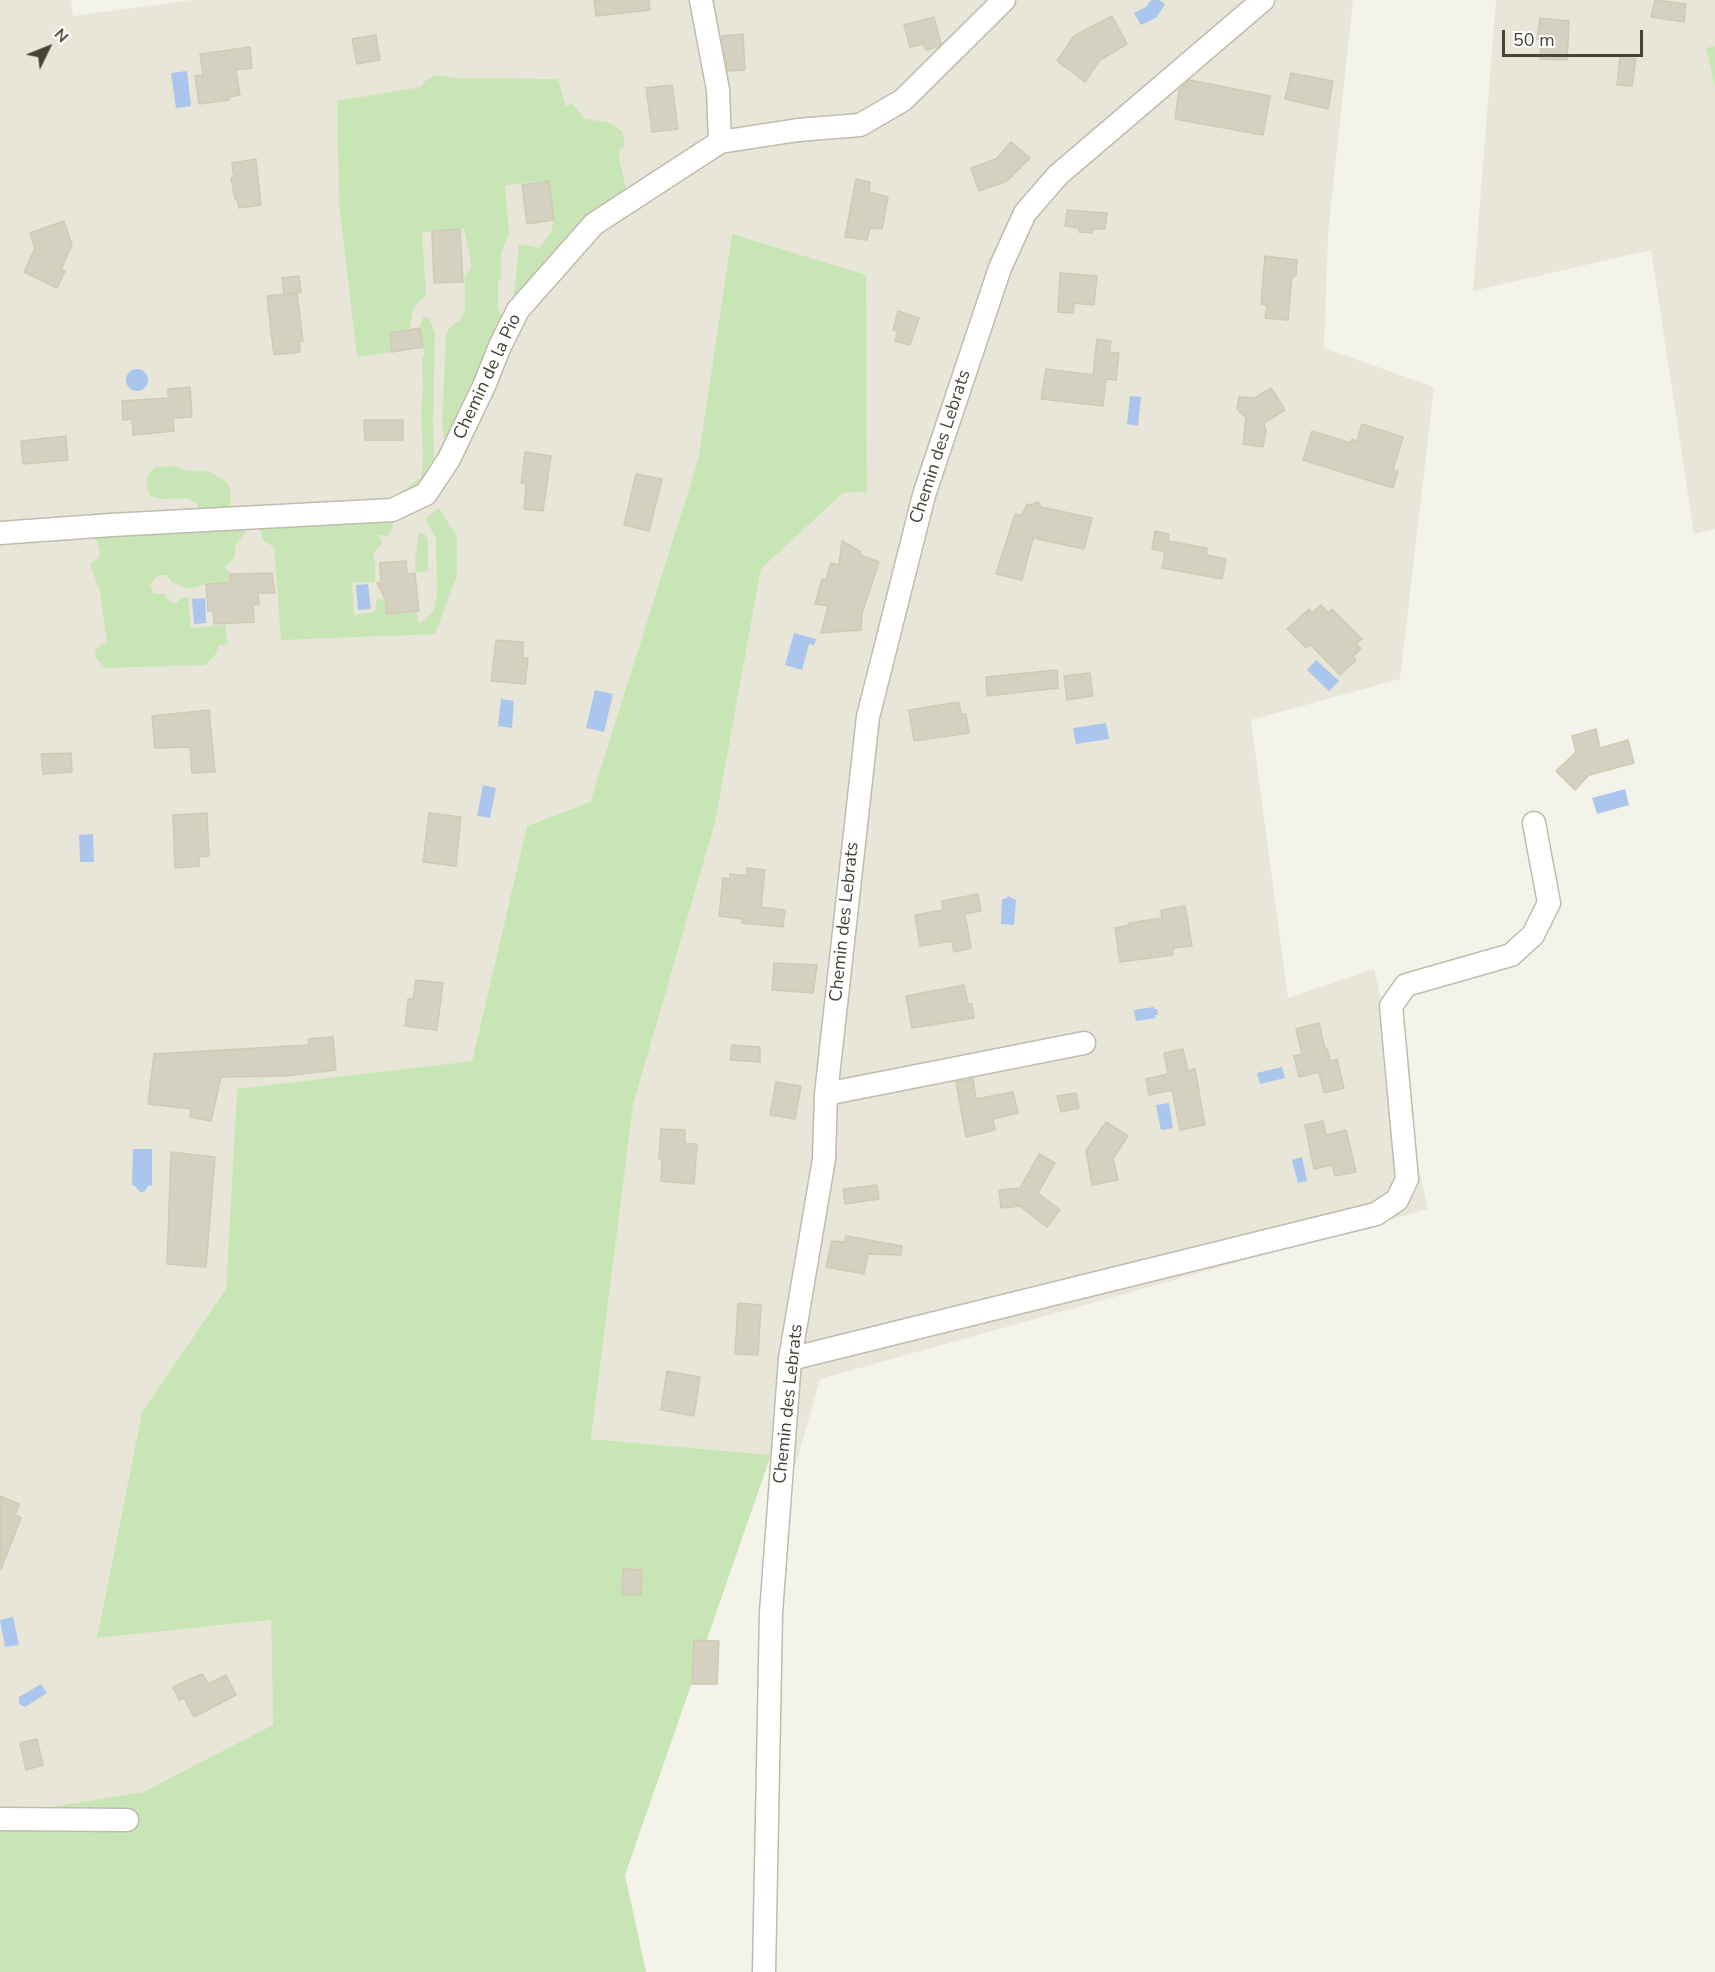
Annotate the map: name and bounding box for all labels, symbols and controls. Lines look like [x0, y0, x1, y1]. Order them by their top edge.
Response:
north arrow [18, 18, 78, 78]
scale bar [1505, 18, 1646, 56]
text: N [49, 24, 73, 48]
text: 50 m [1513, 28, 1555, 52]
street label: Chemin de la Pio [449, 311, 527, 443]
street label: Chemin des Lebrats [906, 367, 976, 527]
street label: Chemin des Lebrats [826, 841, 864, 1003]
street label: Chemin des Lebrats [770, 1323, 808, 1485]

